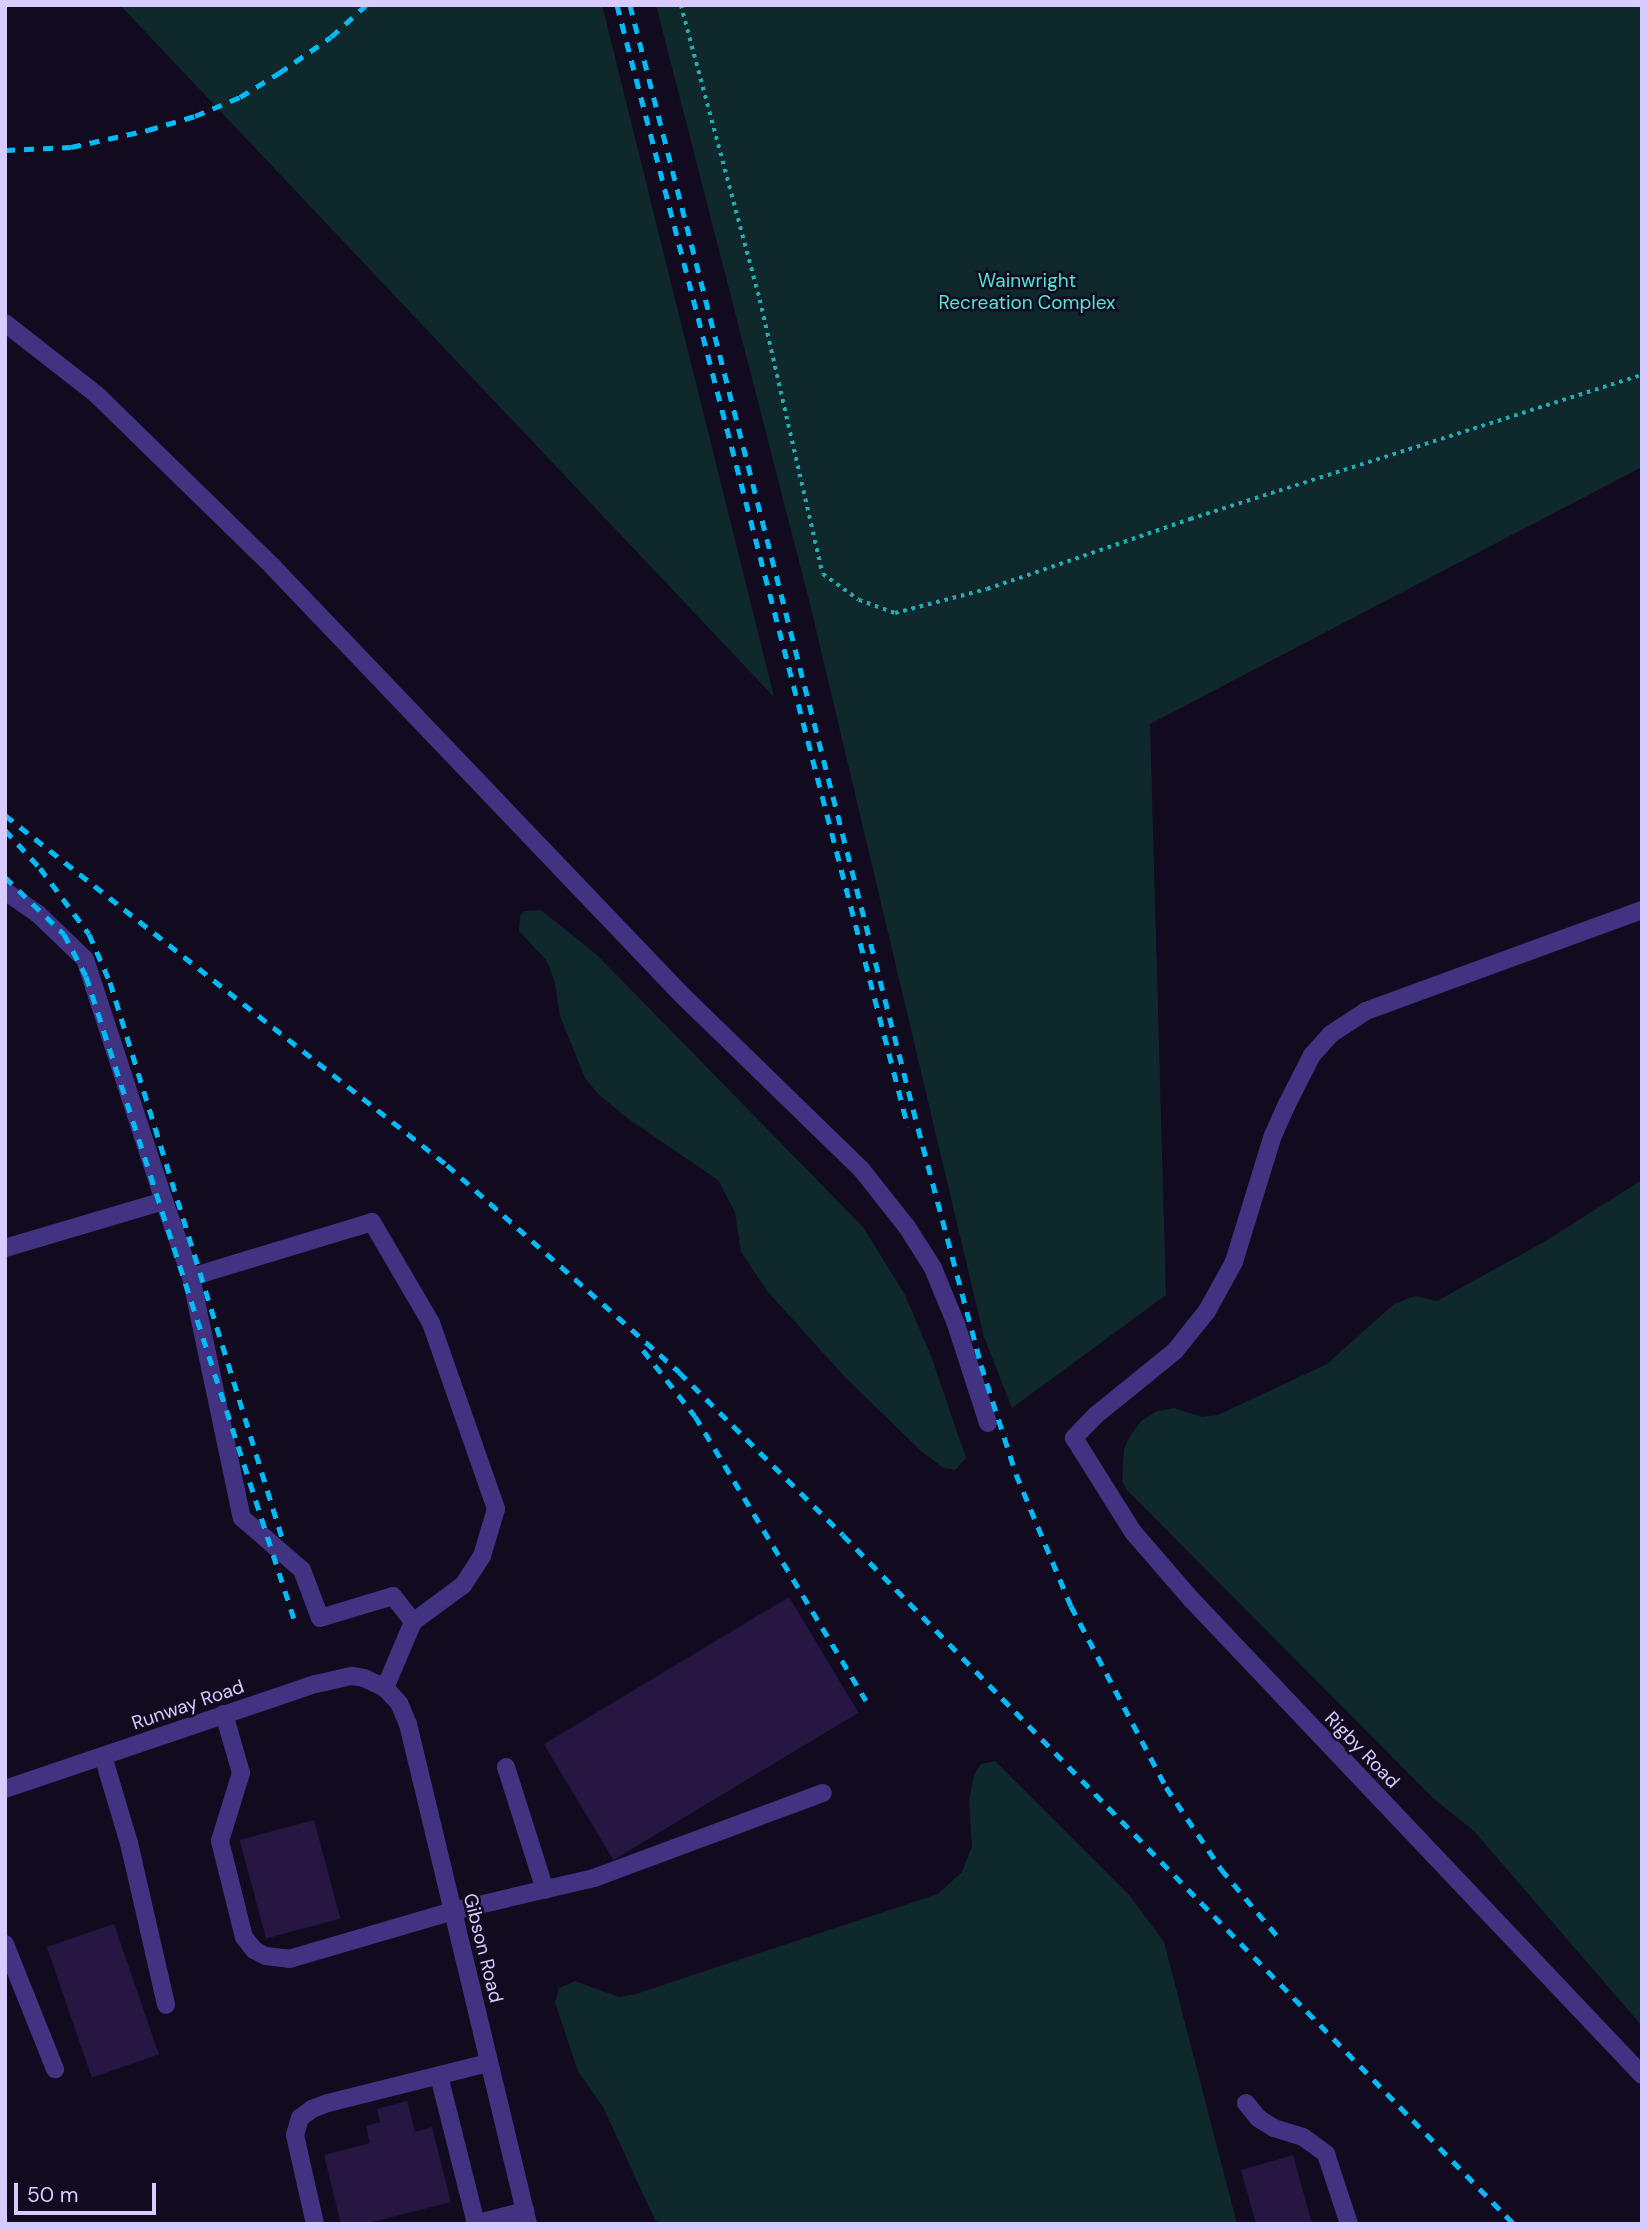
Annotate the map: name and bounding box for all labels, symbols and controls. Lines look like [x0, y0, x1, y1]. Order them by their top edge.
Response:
park label: Wainwright Recreation Complex [939, 270, 1115, 314]
street label: Runway Road [129, 1675, 247, 1735]
street label: Rigby Road [1320, 1707, 1404, 1793]
street label: Gibson Road [458, 1891, 508, 2005]
scale bar [18, 2170, 159, 2214]
text: 50 m [27, 2181, 78, 2209]

